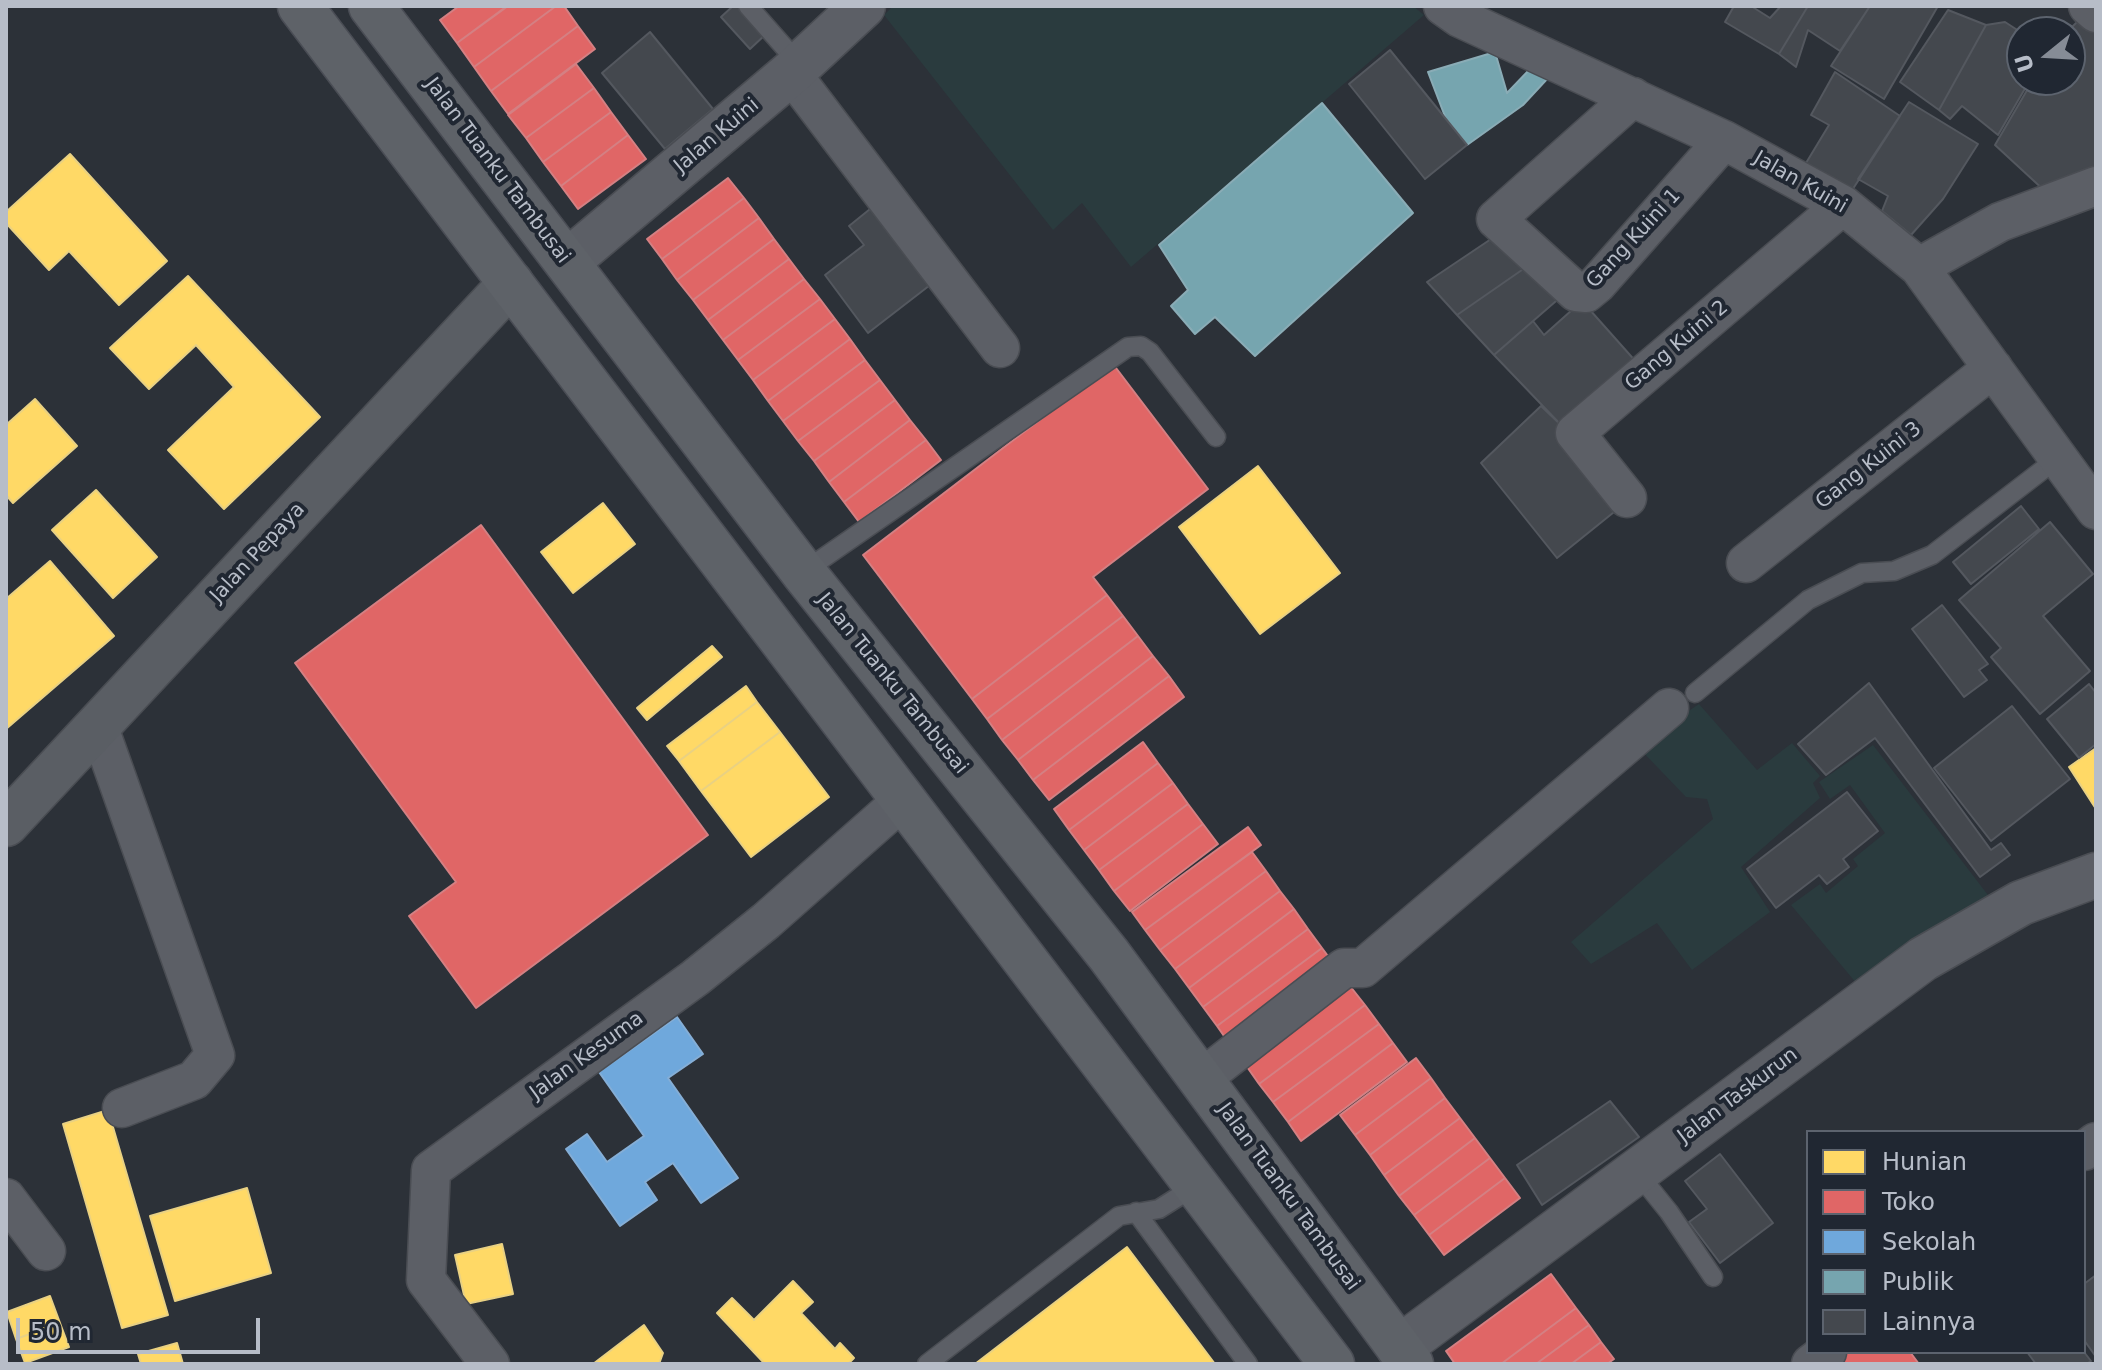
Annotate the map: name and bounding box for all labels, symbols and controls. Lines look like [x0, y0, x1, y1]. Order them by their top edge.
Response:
north arrow [2006, 16, 2086, 96]
text: U [2010, 51, 2039, 75]
street label: Jalan Tuanku Tambusai [419, 74, 575, 268]
street label: Jalan Kuini [670, 94, 764, 178]
street label: Jalan Kuini [1749, 147, 1851, 219]
street label: Gang Kuini 1 [1582, 184, 1686, 294]
street label: Gang Kuini 2 [1621, 296, 1733, 396]
street label: Gang Kuini 3 [1812, 417, 1926, 515]
street label: Jalan Pepaya [206, 498, 310, 608]
street label: Jalan Tuanku Tambusai [812, 589, 972, 779]
street label: Jalan Kesuma [526, 1007, 648, 1105]
street label: Jalan Taskurun [1673, 1043, 1803, 1149]
street label: Jalan Tuanku Tambusai [1212, 1099, 1364, 1295]
legend [1806, 1130, 2086, 1354]
text: Hunian [1882, 1148, 1967, 1176]
text: Toko [1882, 1188, 1935, 1216]
text: Sekolah [1882, 1228, 1976, 1256]
text: Publik [1882, 1268, 1954, 1296]
scale bar [20, 1302, 264, 1352]
text: Lainnya [1882, 1308, 1976, 1336]
text: 50 m [30, 1318, 92, 1346]

